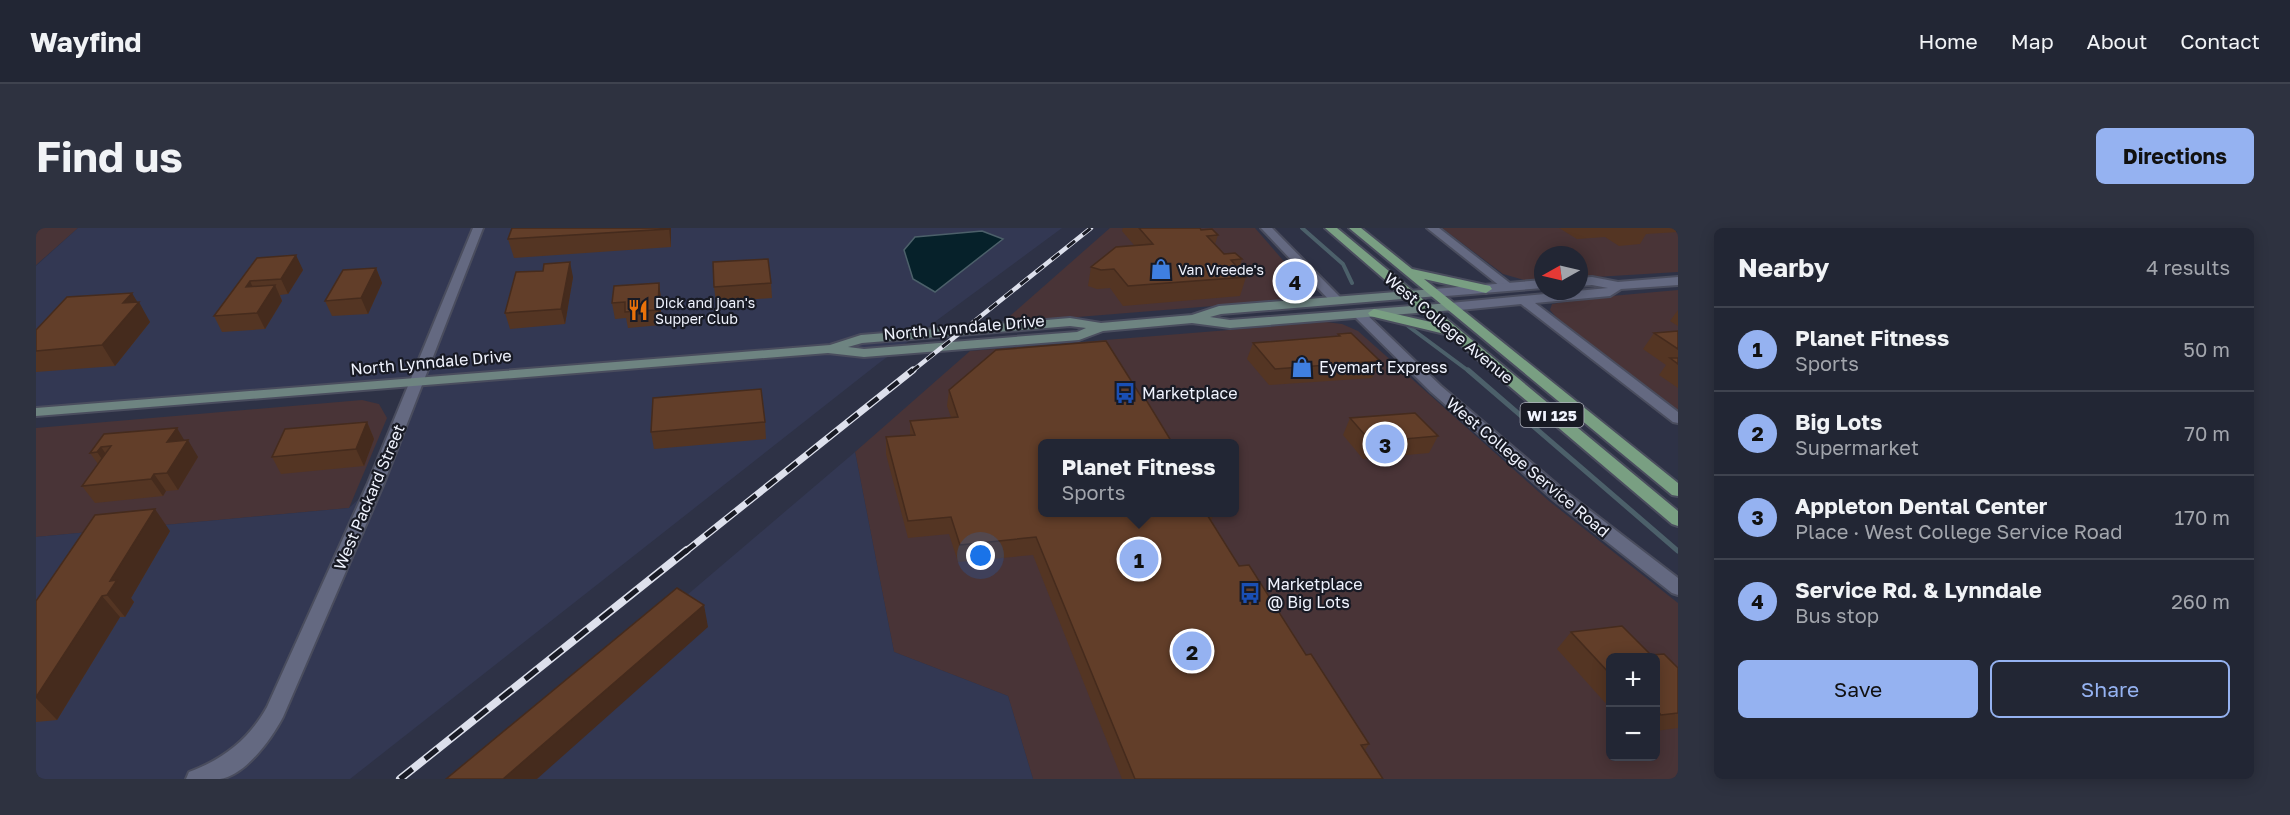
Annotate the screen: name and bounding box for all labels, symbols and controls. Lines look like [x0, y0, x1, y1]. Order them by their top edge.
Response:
text: Wayfind [30, 25, 142, 58]
text: Home [1918, 28, 1978, 54]
text: Map [2011, 28, 2054, 54]
text: About [2087, 28, 2147, 54]
text: Contact [2180, 28, 2260, 54]
button: Directions [2096, 128, 2254, 184]
text: Find us [36, 131, 183, 181]
north arrow [1534, 246, 1588, 300]
text: Nearby [1738, 252, 1829, 283]
text: 4 results [2146, 255, 2230, 279]
shop icon: Van Vreede's [1149, 257, 1173, 281]
pin: 4 [1276, 259, 1314, 304]
place label: Van Vreede's [1178, 261, 1264, 278]
street label: West College Avenue [1380, 268, 1518, 388]
place label: Dick and joan's Supper Club [655, 294, 755, 327]
restaurant icon: Dick and joan's Supper Club [626, 298, 650, 322]
street label: North Lynndale Drive [883, 310, 1045, 344]
text: Planet Fitness [1795, 324, 1949, 351]
text: 1 [1752, 337, 1763, 361]
text: 50 m [2183, 337, 2230, 361]
street label: North Lynndale Drive [350, 345, 512, 379]
text: Sports [1795, 351, 1859, 375]
shop icon: Eyemart Express [1290, 355, 1314, 379]
place label: Eyemart Express [1319, 357, 1447, 377]
bus stop icon: Marketplace [1113, 381, 1137, 405]
place label: Marketplace [1142, 383, 1237, 403]
street label: West College Service Road [1442, 393, 1614, 541]
road number: WI 125 [1520, 403, 1583, 427]
text: Big Lots [1795, 408, 1882, 435]
street label: West Packard Street [329, 421, 409, 573]
text: 2 [1751, 421, 1764, 445]
text: 70 m [2184, 421, 2230, 445]
pin: 3 [1366, 422, 1404, 466]
text: Supermarket [1795, 435, 1919, 459]
popup [1038, 439, 1239, 517]
text: Planet Fitness [1061, 453, 1216, 480]
text: Sports [1061, 480, 1125, 504]
text: Appleton Dental Center [1795, 492, 2047, 519]
text: 3 [1751, 505, 1764, 529]
text: 170 m [2175, 505, 2230, 529]
text: Place · West College Service Road [1795, 519, 2122, 543]
pin: 1 [1120, 536, 1158, 582]
your location [966, 541, 995, 570]
place label: Marketplace @ Big Lots [1267, 574, 1362, 612]
text: Service Rd. & Lynndale [1795, 576, 2042, 603]
bus stop icon: Marketplace @ Big Lots [1238, 581, 1262, 605]
text: 4 [1751, 589, 1764, 613]
text: 260 m [2171, 589, 2230, 613]
text: Bus stop [1795, 603, 1879, 627]
pin: 2 [1172, 628, 1212, 674]
map controls [1606, 653, 1660, 761]
button: + [1606, 653, 1660, 707]
button: Save [1738, 660, 1978, 718]
button: Share [1990, 660, 2230, 718]
button: − [1606, 707, 1660, 761]

